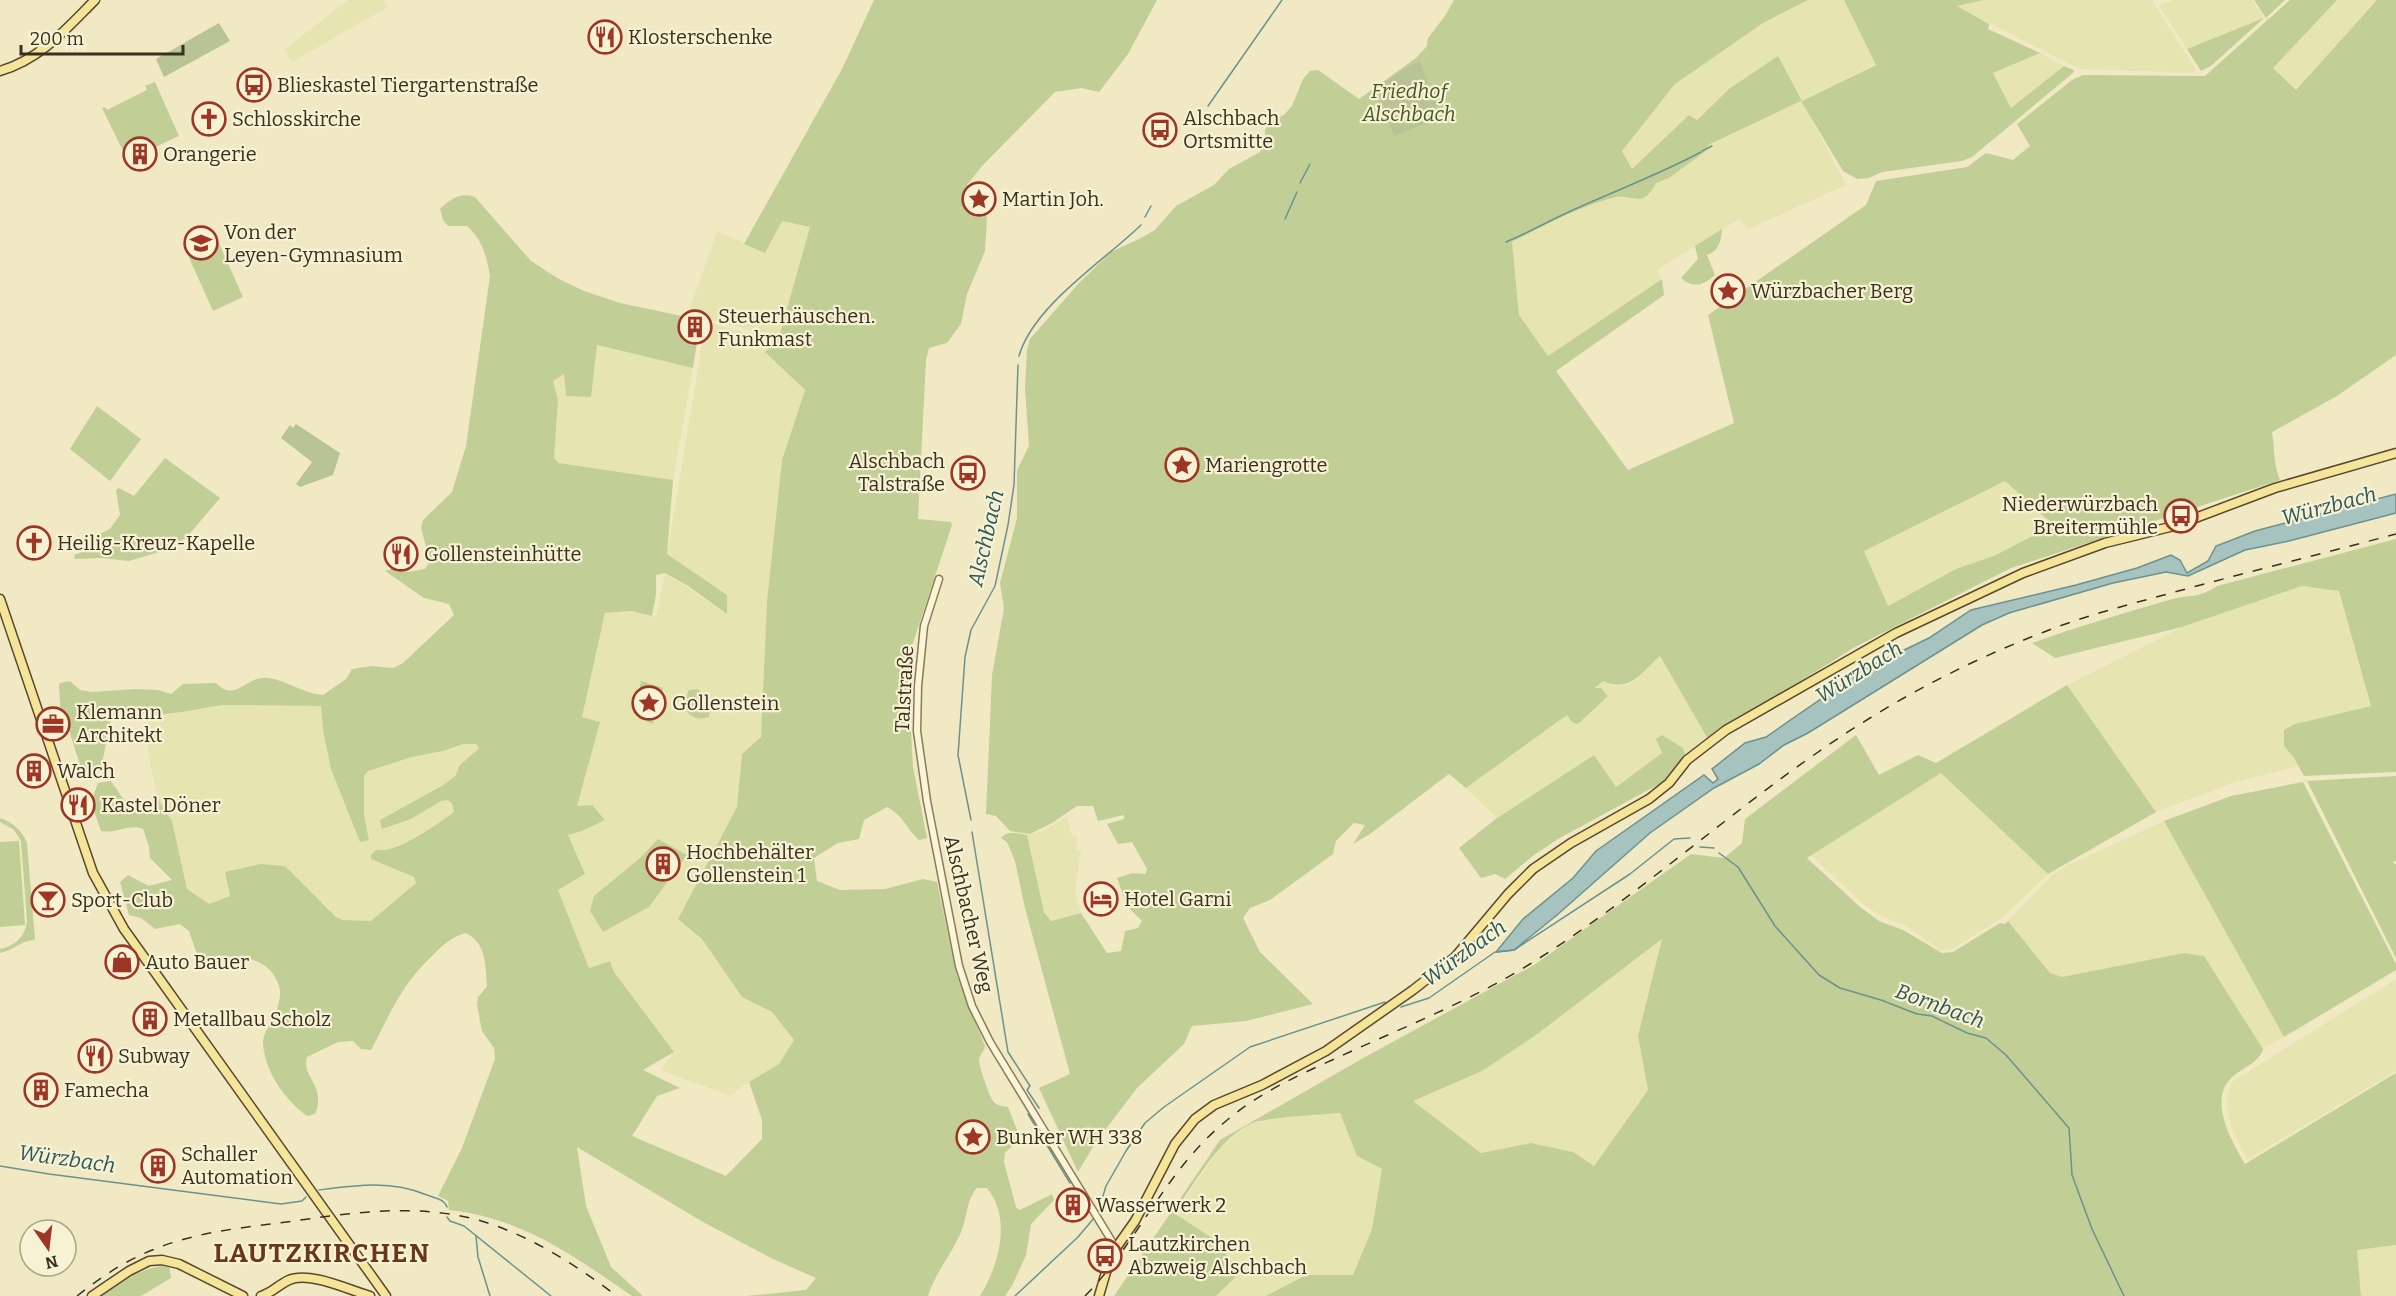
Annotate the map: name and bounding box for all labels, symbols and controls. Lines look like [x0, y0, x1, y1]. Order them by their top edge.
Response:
scale bar [21, 18, 183, 56]
restaurant icon: Klosterschenke [587, 19, 623, 55]
place label: Klosterschenke [628, 25, 773, 49]
text: 200 m [30, 28, 84, 50]
bus stop icon: Blieskastel Tiergartenstraße [236, 67, 272, 103]
place label: Blieskastel Tiergartenstraße [277, 73, 538, 97]
park label: Friedhof Alschbach [1361, 79, 1456, 126]
church icon: Schlosskirche [191, 101, 227, 137]
place label: Alschbach Ortsmitte [1183, 106, 1280, 153]
place label: Schlosskirche [232, 107, 361, 131]
bus stop icon: Alschbach Ortsmitte [1142, 112, 1178, 148]
building icon: Orangerie [122, 136, 158, 172]
place label: Orangerie [163, 142, 257, 166]
place icon: Martin Joh. [961, 181, 997, 217]
place label: Martin Joh. [1002, 187, 1104, 211]
place label: Von der Leyen-Gymnasium [224, 220, 403, 267]
school or university icon: Von der Leyen-Gymnasium [183, 225, 219, 261]
place icon: Würzbacher Berg [1710, 273, 1746, 309]
place label: Würzbacher Berg [1751, 279, 1913, 303]
place label: Steuerhäuschen. Funkmast [718, 304, 875, 351]
building icon: Steuerhäuschen. Funkmast [677, 309, 713, 345]
place icon: Mariengrotte [1164, 447, 1200, 483]
place label: Alschbach Talstraße [849, 449, 946, 496]
place label: Mariengrotte [1205, 453, 1328, 477]
bus stop icon: Alschbach Talstraße [950, 455, 986, 491]
water label: Würzbach [2279, 481, 2379, 531]
water label: Alschbach [962, 487, 1010, 590]
place label: Niederwürzbach Breitermühle [2002, 492, 2159, 539]
bus stop icon: Niederwürzbach Breitermühle [2163, 498, 2199, 534]
church icon: Heilig-Kreuz-Kapelle [16, 525, 52, 561]
place label: Heilig-Kreuz-Kapelle [57, 531, 255, 555]
restaurant icon: Gollensteinhütte [383, 536, 419, 572]
place label: Gollensteinhütte [424, 542, 581, 566]
water label: Würzbach [1811, 635, 1907, 709]
street label: Talstraße [890, 645, 918, 733]
place icon: Gollenstein [631, 685, 667, 721]
place label: Gollenstein [672, 691, 780, 715]
place label: Klemann Architekt [76, 700, 163, 747]
office icon: Klemann Architekt [35, 706, 71, 742]
building icon: Walch [16, 753, 52, 789]
place label: Walch [57, 759, 115, 783]
restaurant icon: Kastel Döner [60, 787, 96, 823]
place label: Kastel Döner [101, 793, 221, 817]
street label: Alschbacher Weg [939, 833, 999, 995]
place label: Hochbehälter Gollenstein 1 [686, 840, 814, 887]
building icon: Hochbehälter Gollenstein 1 [645, 846, 681, 882]
hotel icon: Hotel Garni [1083, 881, 1119, 917]
bar icon: Sport-Club [30, 882, 66, 918]
place label: Hotel Garni [1124, 887, 1231, 911]
place label: Sport-Club [71, 888, 173, 912]
water label: Würzbach [1417, 914, 1511, 992]
shop icon: Auto Bauer [104, 944, 140, 980]
place label: Auto Bauer [145, 950, 249, 974]
water label: Bornbach [1892, 978, 1988, 1034]
building icon: Metallbau Scholz [132, 1001, 168, 1037]
place label: Metallbau Scholz [173, 1007, 331, 1031]
restaurant icon: Subway [77, 1038, 113, 1074]
place label: Subway [118, 1044, 190, 1068]
building icon: Famecha [23, 1072, 59, 1108]
place label: Famecha [64, 1078, 149, 1102]
place icon: Bunker WH 338 [955, 1119, 991, 1155]
place label: Bunker WH 338 [996, 1125, 1142, 1149]
water label: Würzbach [17, 1139, 117, 1179]
place label: Schaller Automation [181, 1142, 293, 1189]
building icon: Schaller Automation [140, 1148, 176, 1184]
building icon: Wasserwerk 2 [1055, 1187, 1091, 1223]
place label: Wasserwerk 2 [1096, 1193, 1226, 1217]
north arrow [18, 1218, 78, 1278]
place label: Lautzkirchen Abzweig Alschbach [1128, 1232, 1307, 1279]
district label: LAUTZKIRCHEN [213, 1238, 431, 1269]
bus stop icon: Lautzkirchen Abzweig Alschbach [1087, 1238, 1123, 1274]
text: N [43, 1251, 60, 1273]

